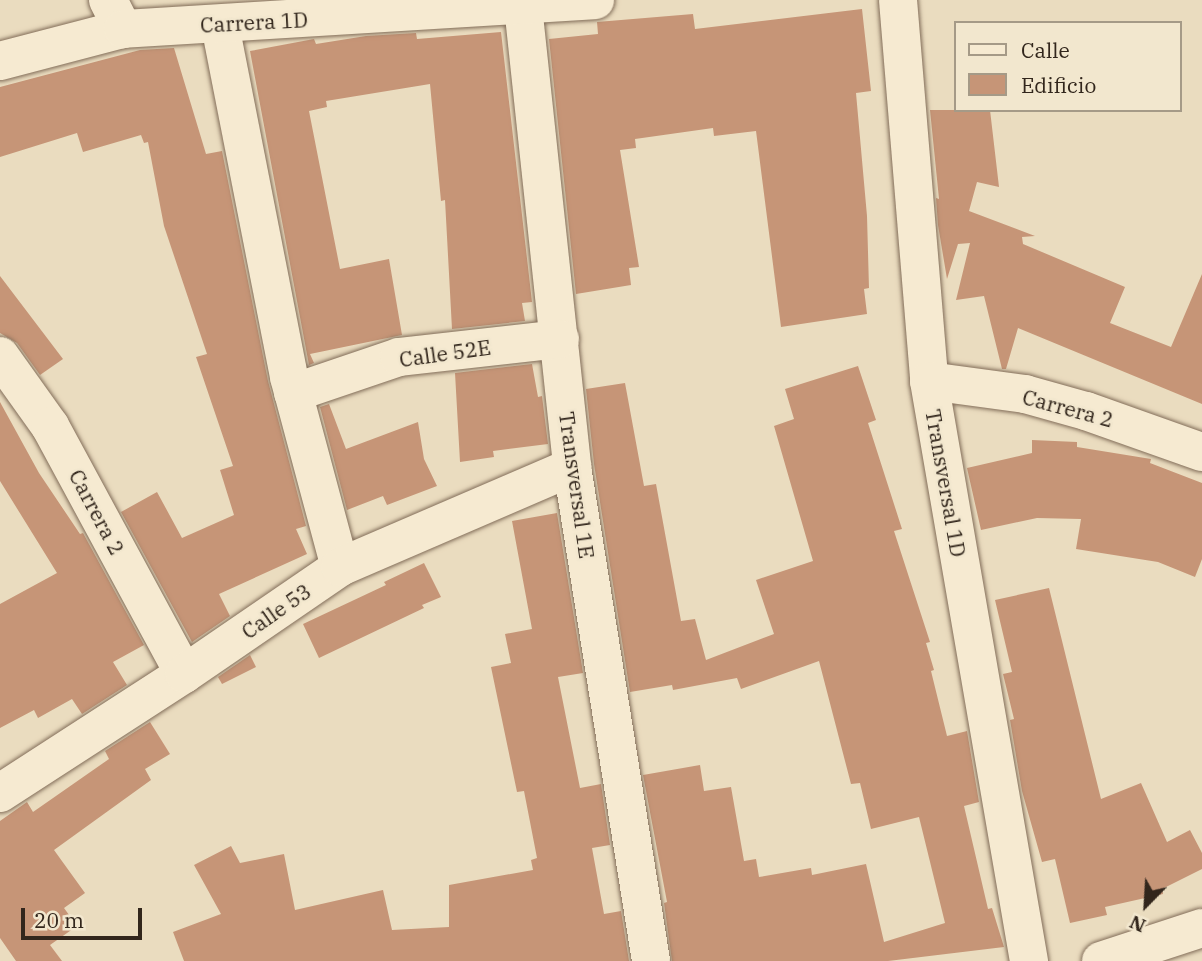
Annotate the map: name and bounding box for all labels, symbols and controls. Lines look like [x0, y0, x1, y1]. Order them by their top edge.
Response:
street label: Carrera 1D [200, 7, 308, 37]
legend [954, 21, 1181, 112]
text: Calle [1021, 36, 1070, 64]
text: Edificio [1021, 71, 1096, 99]
street label: Calle 52E [398, 334, 492, 372]
street label: Carrera 2 [1020, 384, 1116, 432]
street label: Transversal 1D [921, 407, 971, 559]
street label: Transversal 1E [554, 410, 600, 560]
street label: Carrera 2 [64, 465, 130, 559]
street label: Calle 53 [236, 578, 316, 644]
north arrow [1111, 870, 1181, 940]
scale bar [24, 894, 145, 938]
text: 20 m [34, 906, 84, 934]
text: N [1126, 910, 1149, 938]

